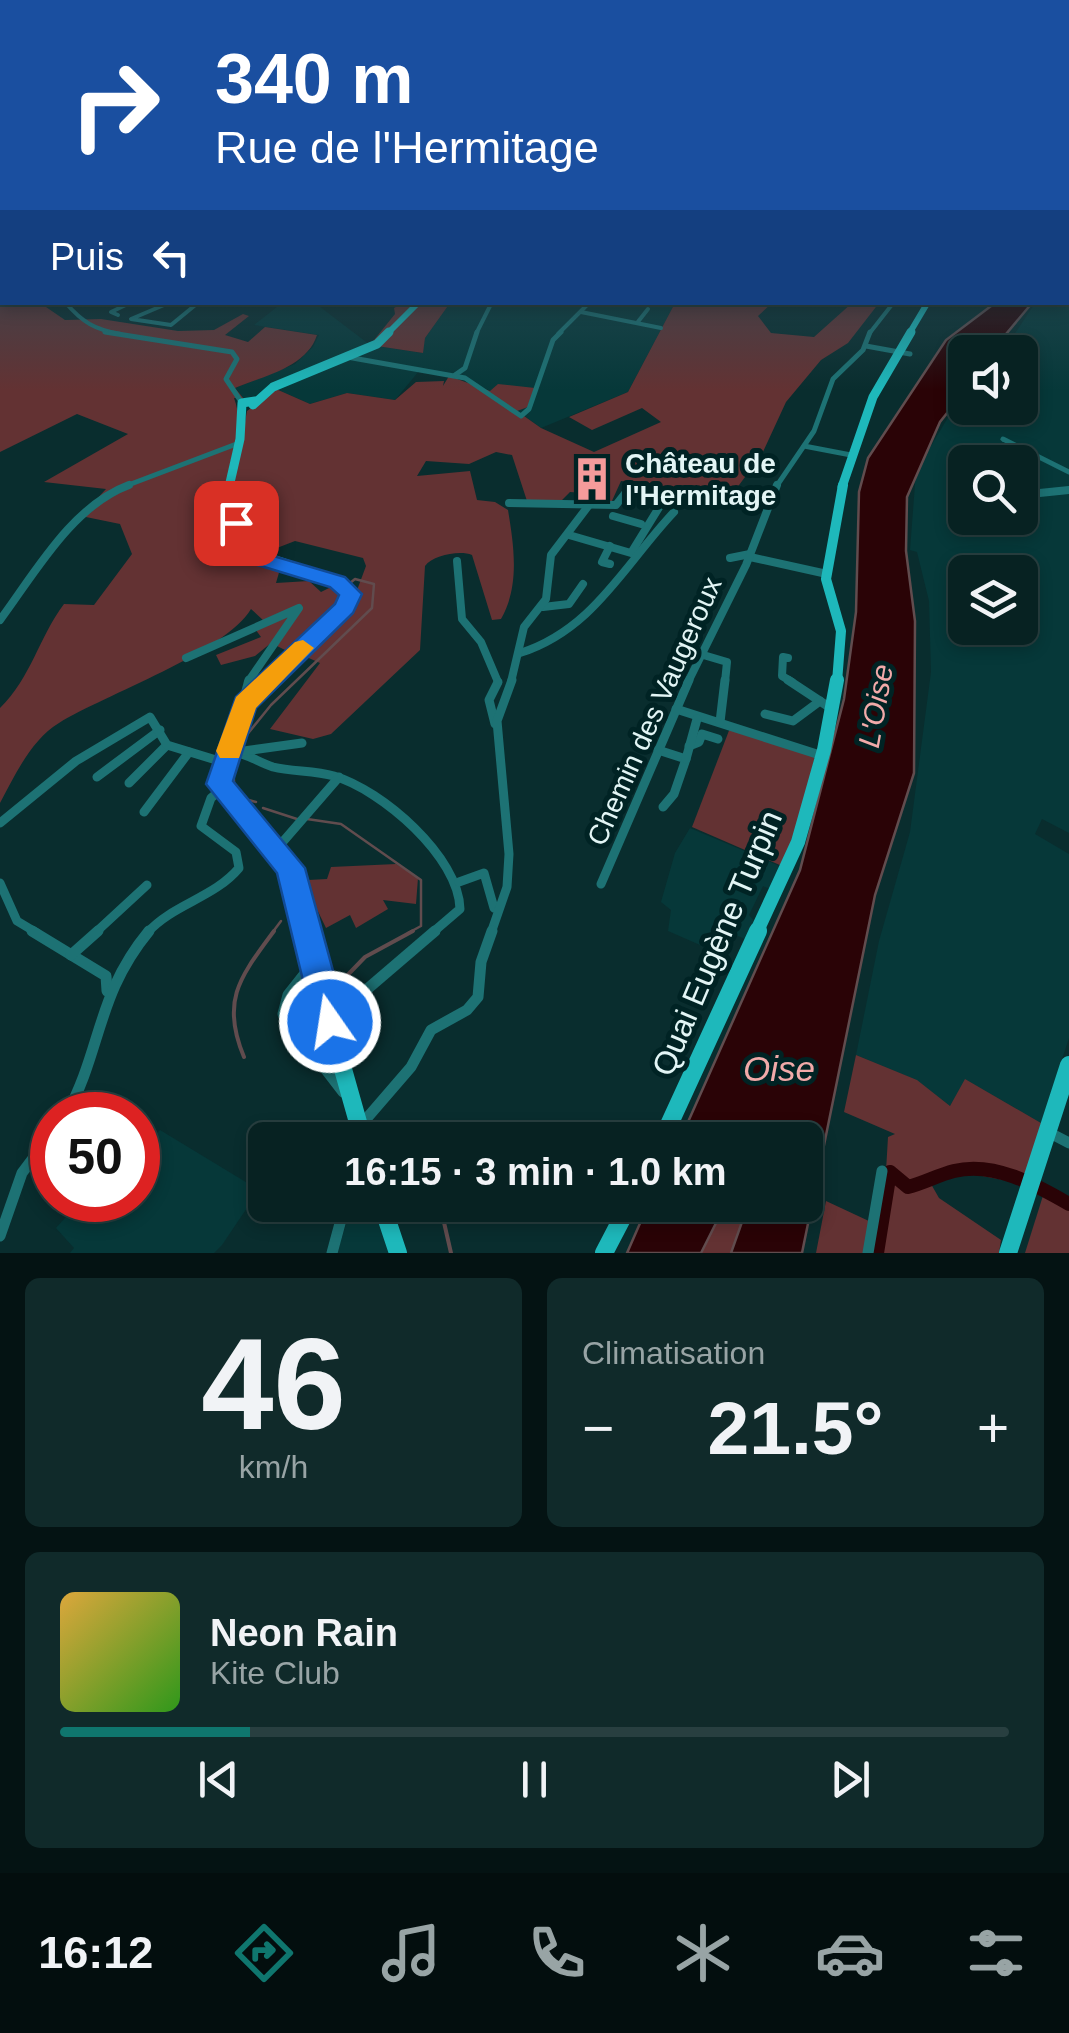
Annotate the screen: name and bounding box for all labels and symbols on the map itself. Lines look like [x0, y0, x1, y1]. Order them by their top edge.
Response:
place label: Château de l'Hermitage [625, 448, 776, 511]
building icon: Château de l'Hermitage [568, 455, 616, 503]
pin [194, 481, 279, 566]
street label: Chemin des Vaugeroux [581, 572, 728, 850]
water label: L'Oise [852, 662, 899, 750]
street label: Quai Eugène Turpin [645, 805, 789, 1081]
position arrow [278, 970, 382, 1074]
water label: Oise [743, 1049, 815, 1088]
speed limit sign: 50 [30, 1092, 160, 1222]

